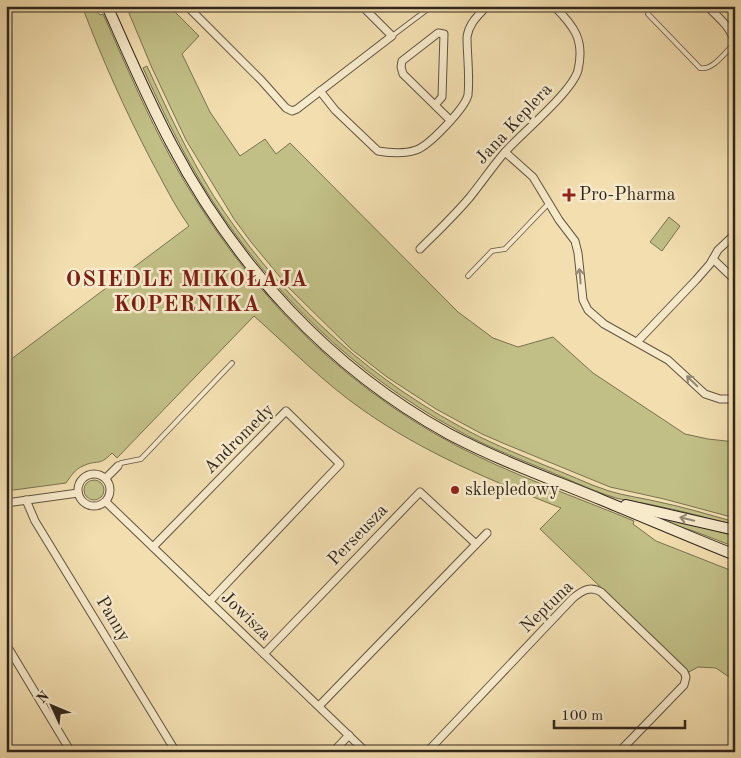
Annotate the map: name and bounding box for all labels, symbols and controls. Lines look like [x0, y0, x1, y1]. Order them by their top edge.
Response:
street label: Jana Keplera [472, 80, 556, 168]
place label: Pro-Pharma [579, 186, 676, 204]
marker: Pro-Pharma [563, 189, 575, 201]
one-way arrow [575, 268, 585, 284]
district label: OSIEDLE MIKOŁAJA KOPERNIKA [66, 269, 308, 316]
one-way arrow [686, 375, 699, 387]
street label: Andromedy [201, 400, 278, 477]
place label: sklepledowy [465, 481, 560, 499]
marker: sklepledowy [449, 484, 461, 496]
street label: Perseusza [325, 501, 391, 569]
one-way arrow [680, 514, 696, 523]
street label: Neptuna [517, 578, 577, 636]
street label: Jowisza [218, 588, 275, 644]
street label: Panny [93, 593, 134, 645]
north arrow [28, 680, 78, 730]
text: N [35, 689, 52, 706]
scale bar [554, 698, 685, 730]
text: 100 m [561, 709, 603, 724]

